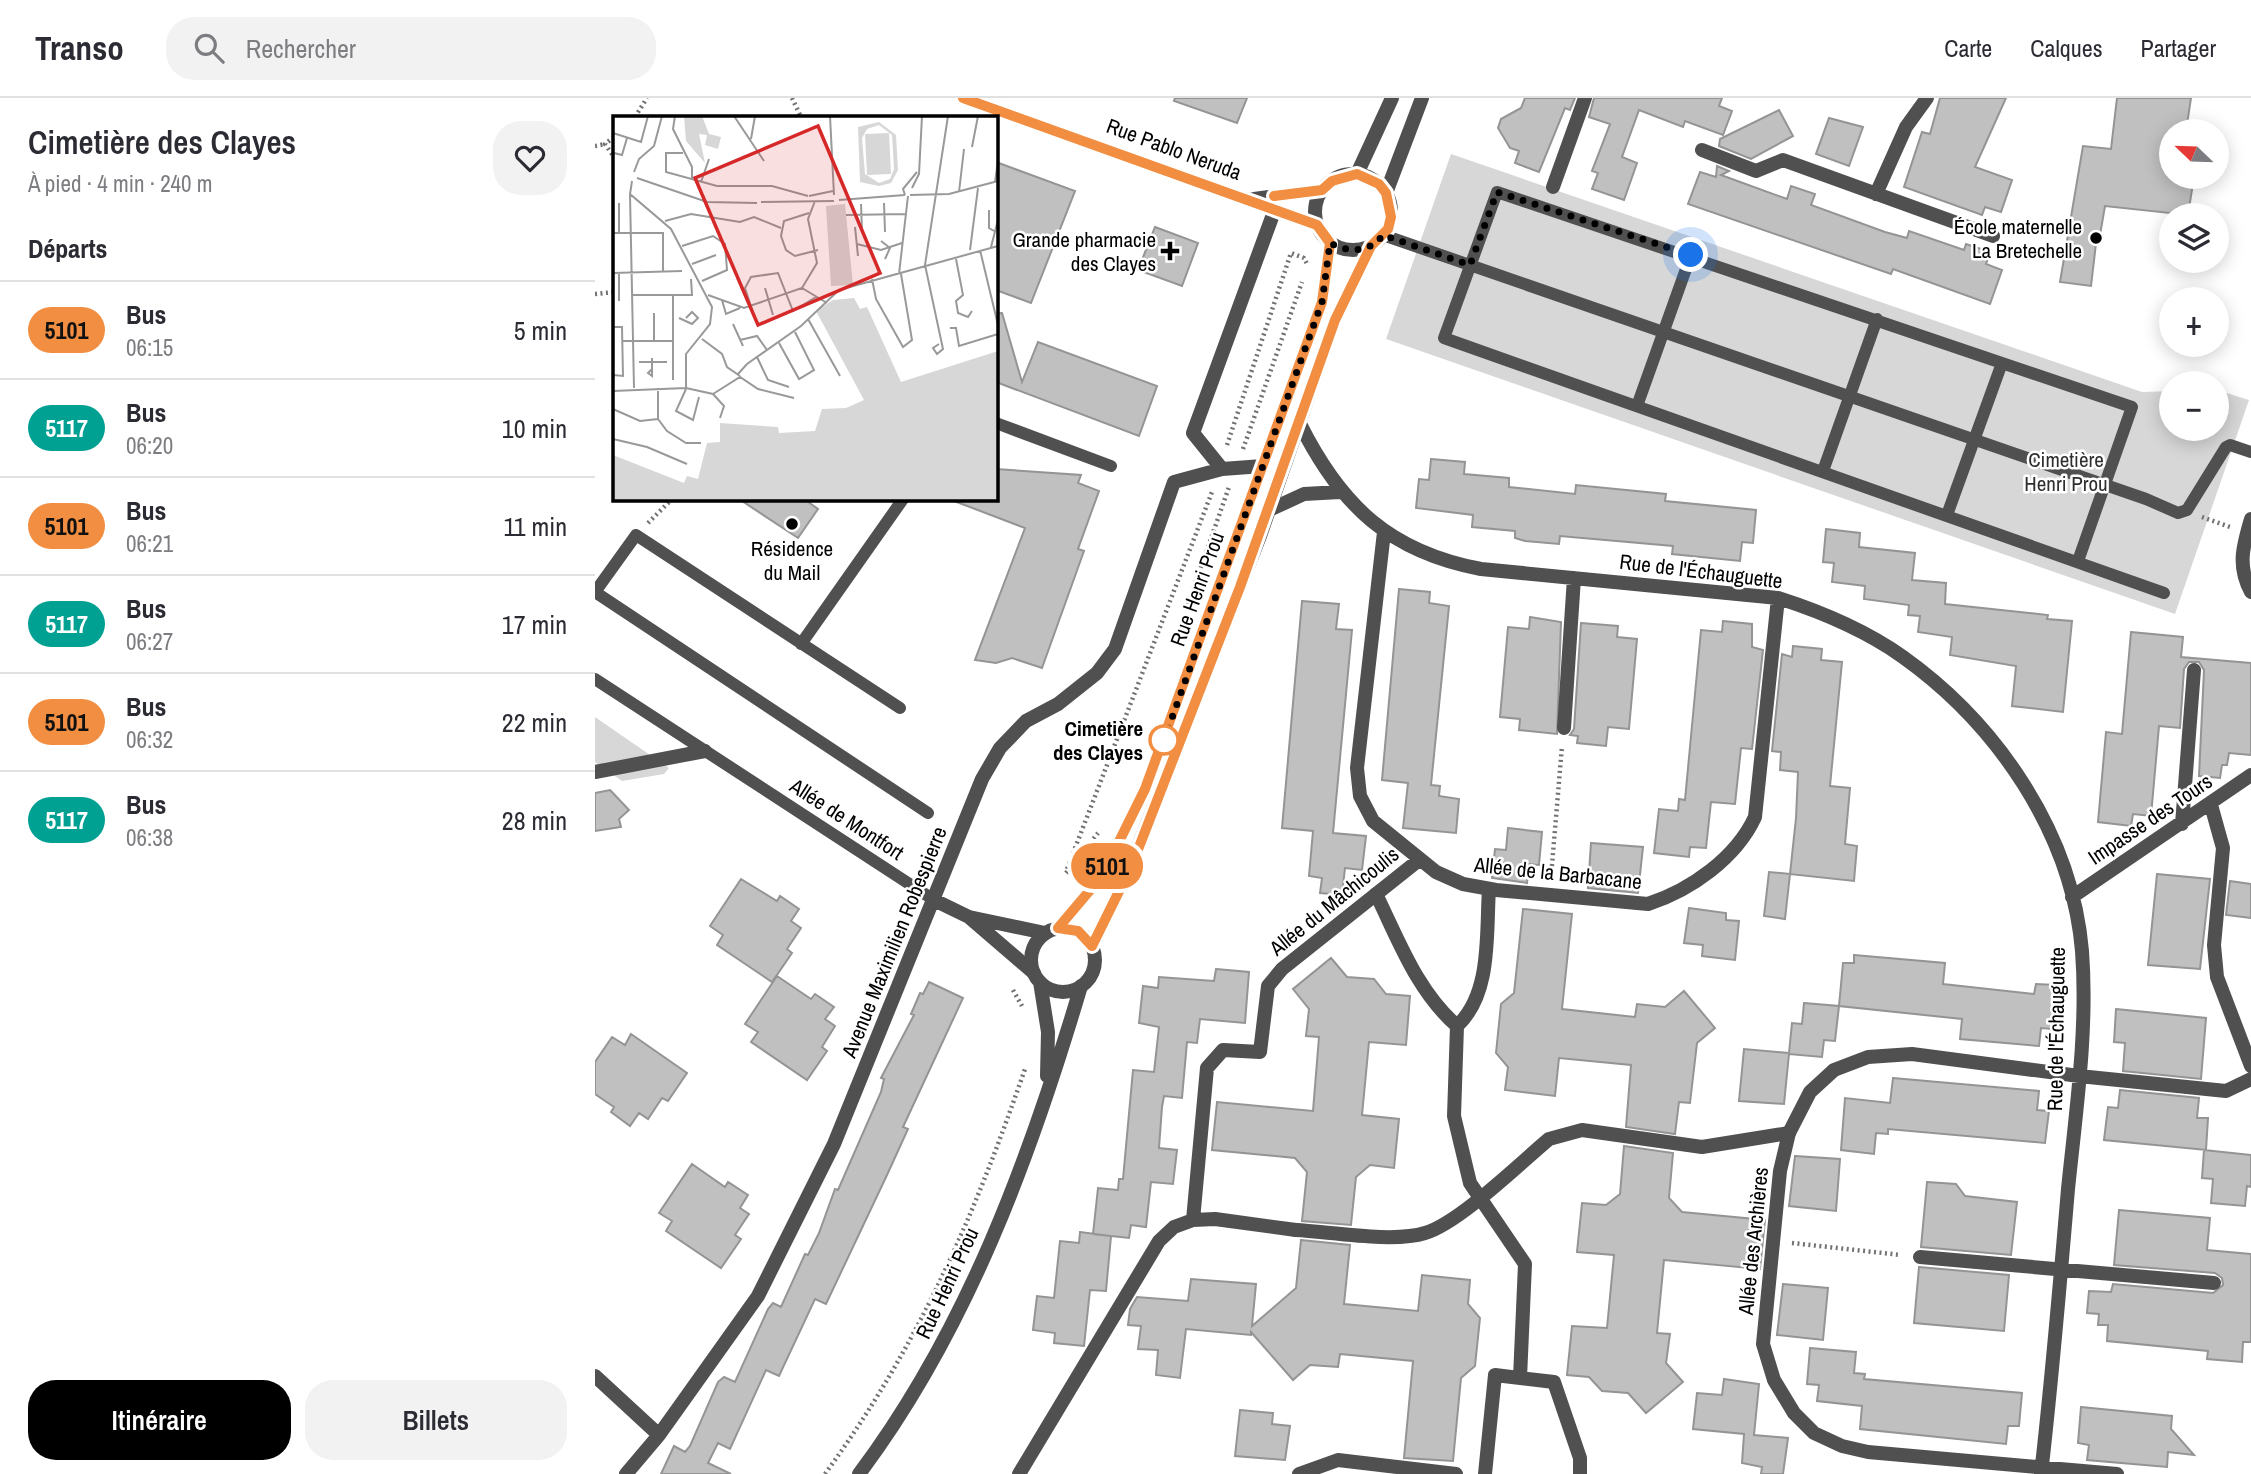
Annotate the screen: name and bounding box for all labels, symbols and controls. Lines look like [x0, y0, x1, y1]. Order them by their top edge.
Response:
search box [166, 17, 656, 80]
text: Transo [35, 26, 124, 70]
icon: search [190, 29, 228, 67]
text: Rechercher [246, 31, 356, 66]
text: Carte [1944, 32, 1992, 64]
text: Calques [2030, 32, 2103, 64]
text: Partager [2141, 32, 2216, 64]
street label: Rue Pablo Neruda [1102, 111, 1246, 187]
inset map [613, 116, 997, 500]
north arrow [2159, 119, 2229, 189]
map controls [2159, 119, 2229, 441]
text: Cimetière des Clayes [28, 120, 296, 164]
button: heart [493, 121, 567, 195]
text: À pied · 4 min · 240 m [28, 168, 213, 199]
button: layers [2159, 203, 2229, 273]
place label: École maternelle La Bretechelle [1954, 212, 2082, 265]
place label: Grande pharmacie des Clayes [1012, 225, 1156, 278]
marker: École maternelle La Bretechelle [2088, 230, 2104, 246]
text: Départs [28, 231, 107, 266]
your location [1673, 237, 1708, 272]
marker: Grande pharmacie des Clayes [1162, 243, 1178, 259]
button: + [2159, 287, 2229, 357]
text: Bus [126, 297, 166, 332]
text: 5 min [514, 313, 567, 348]
text: 5101 [45, 314, 88, 346]
text: 06:15 [126, 332, 173, 363]
button: − [2159, 371, 2229, 441]
text: Bus [126, 395, 166, 430]
text: 10 min [502, 411, 567, 446]
text: 5117 [45, 412, 88, 444]
text: 06:20 [126, 430, 173, 461]
park label: Cimetière Henri Prou [2024, 445, 2108, 498]
text: Bus [126, 493, 166, 528]
text: 11 min [503, 509, 567, 544]
text: 5101 [45, 510, 88, 542]
marker: Résidence du Mail [784, 516, 800, 532]
text: 06:21 [126, 528, 173, 559]
street label: Rue Henri Prou [1163, 528, 1231, 650]
place label: Résidence du Mail [751, 534, 833, 587]
street label: Rue de l'Échauguette [1618, 547, 1784, 595]
text: Bus [126, 591, 166, 626]
text: 17 min [502, 607, 567, 642]
text: 5117 [45, 608, 88, 640]
text: 06:27 [126, 626, 173, 657]
text: Bus [126, 689, 166, 724]
text: 22 min [502, 705, 567, 740]
text: 5101 [45, 706, 88, 738]
place label: Cimetière des Clayes [1053, 714, 1143, 767]
text: 06:32 [126, 724, 173, 755]
marker: Cimetière des Clayes [1149, 725, 1179, 755]
street label: Impasse des Tours [2082, 767, 2218, 871]
street label: Allée de Montfort [784, 771, 910, 867]
text: Bus [126, 787, 166, 822]
text: 28 min [502, 803, 567, 838]
text: 5117 [45, 804, 88, 836]
text: 06:38 [126, 822, 173, 853]
street label: Avenue Maximilien Robespierre [834, 822, 954, 1063]
street label: Allée du Mâchicoulis [1262, 840, 1405, 963]
line badge: 5101 [1058, 843, 1156, 889]
text: 5101 [1085, 850, 1129, 882]
street label: Allée de la Barbacane [1472, 850, 1643, 896]
street label: Rue de l'Échauguette [2040, 947, 2072, 1111]
street label: Allée des Archières [1731, 1166, 1775, 1317]
street label: Rue Henri Prou [909, 1223, 985, 1343]
button: Itinéraire [28, 1380, 291, 1460]
button: Billets [305, 1380, 567, 1460]

